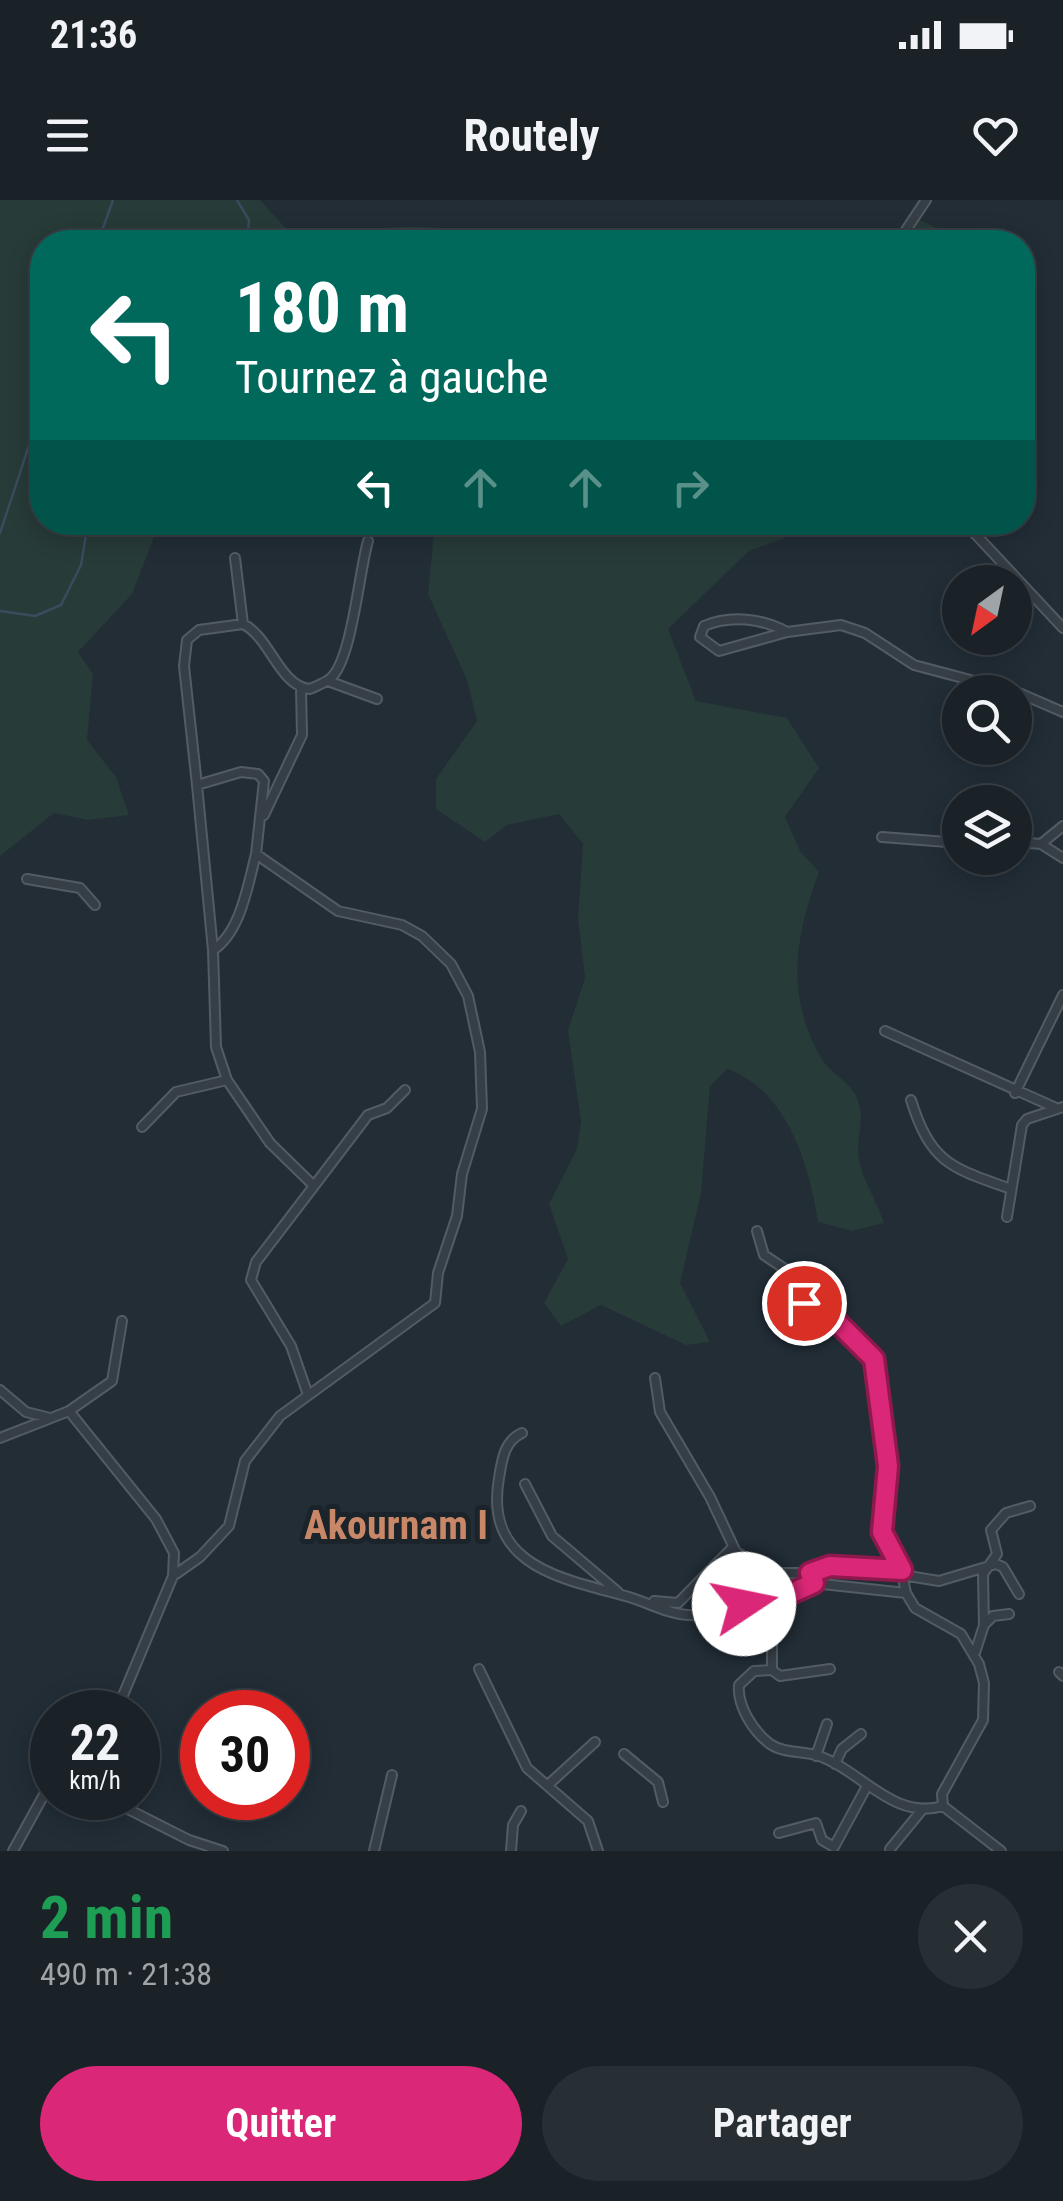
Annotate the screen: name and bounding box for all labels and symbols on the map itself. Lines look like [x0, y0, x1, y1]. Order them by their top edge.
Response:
north arrow [942, 565, 1032, 655]
pin [762, 1261, 847, 1346]
district label: Akournam I [304, 1502, 488, 1549]
position arrow [692, 1552, 796, 1656]
speed limit sign: 30 [180, 1690, 310, 1820]

